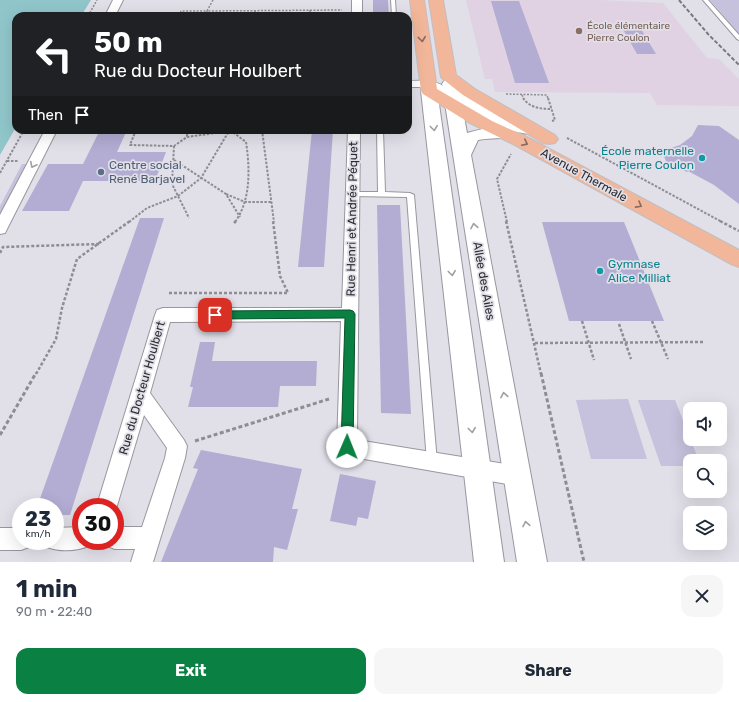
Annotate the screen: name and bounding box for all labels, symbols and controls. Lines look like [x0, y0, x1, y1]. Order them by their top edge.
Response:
place label: École élémentaire Pierre Coulon [587, 20, 670, 44]
text: 50 m [94, 26, 163, 59]
marker: École élémentaire Pierre Coulon [574, 26, 584, 36]
icon: left [28, 28, 80, 80]
one-way arrow [418, 36, 427, 42]
text: Rue du Docteur Houlbert [94, 60, 302, 82]
icon: arrive [71, 104, 93, 126]
text: Then [28, 106, 63, 124]
one-way arrow [429, 125, 438, 131]
one-way arrow [521, 138, 528, 146]
street label: Rue Henri et Andrée Péquet [344, 141, 360, 297]
place label: École maternelle Pierre Coulon [601, 144, 694, 172]
street label: Avenue Thermale [538, 145, 630, 205]
marker: École maternelle Pierre Coulon [697, 153, 707, 163]
place label: Centre social René Barjavel [109, 158, 185, 186]
one-way arrow [30, 160, 38, 168]
marker: Centre social René Barjavel [96, 167, 106, 177]
one-way arrow [635, 200, 642, 208]
one-way arrow [470, 223, 479, 229]
street label: Allée des Ailes [470, 241, 498, 321]
place label: Gymnase Alice Milliat [608, 257, 671, 285]
marker: Gymnase Alice Milliat [595, 266, 605, 276]
one-way arrow [447, 270, 456, 276]
pin [198, 298, 232, 332]
icon: arrive [204, 304, 226, 326]
street label: Rue du Docteur Houlbert [116, 319, 168, 456]
one-way arrow [500, 392, 508, 399]
map controls [683, 402, 727, 550]
button: sound [683, 402, 727, 446]
position arrow [326, 426, 368, 468]
one-way arrow [467, 427, 476, 433]
button: search [683, 454, 727, 498]
speed limit sign: 30 [72, 498, 124, 550]
button: layers [683, 506, 727, 550]
text: 23 [25, 507, 51, 531]
one-way arrow [522, 520, 530, 527]
text: km/h [26, 528, 50, 540]
text: 1 min [16, 575, 77, 603]
button: close [681, 575, 723, 617]
text: 90 m · 22:40 [16, 604, 92, 619]
button: Exit [16, 648, 366, 694]
button: Share [374, 648, 723, 694]

